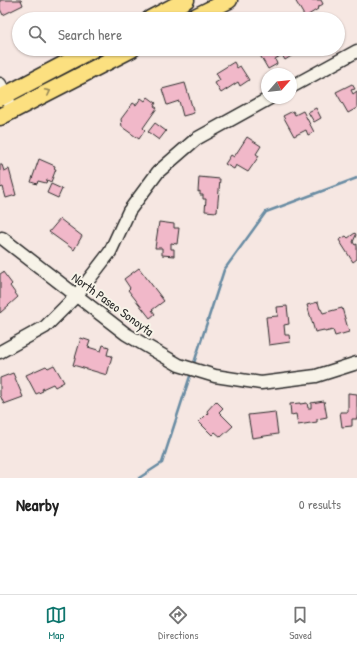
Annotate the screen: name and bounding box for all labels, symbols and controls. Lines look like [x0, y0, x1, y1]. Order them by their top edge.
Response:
search box [12, 12, 345, 56]
icon: search [26, 23, 48, 45]
text: Search here [58, 24, 122, 45]
north arrow [261, 68, 297, 104]
one-way arrow [43, 89, 51, 97]
street label: North Paseo Sonoyta [68, 268, 158, 340]
text: Nearby [16, 493, 59, 516]
text: 0 results [299, 495, 341, 513]
tab: Map [45, 604, 67, 642]
tab: Directions [158, 604, 199, 642]
tab: Saved [289, 604, 312, 642]

